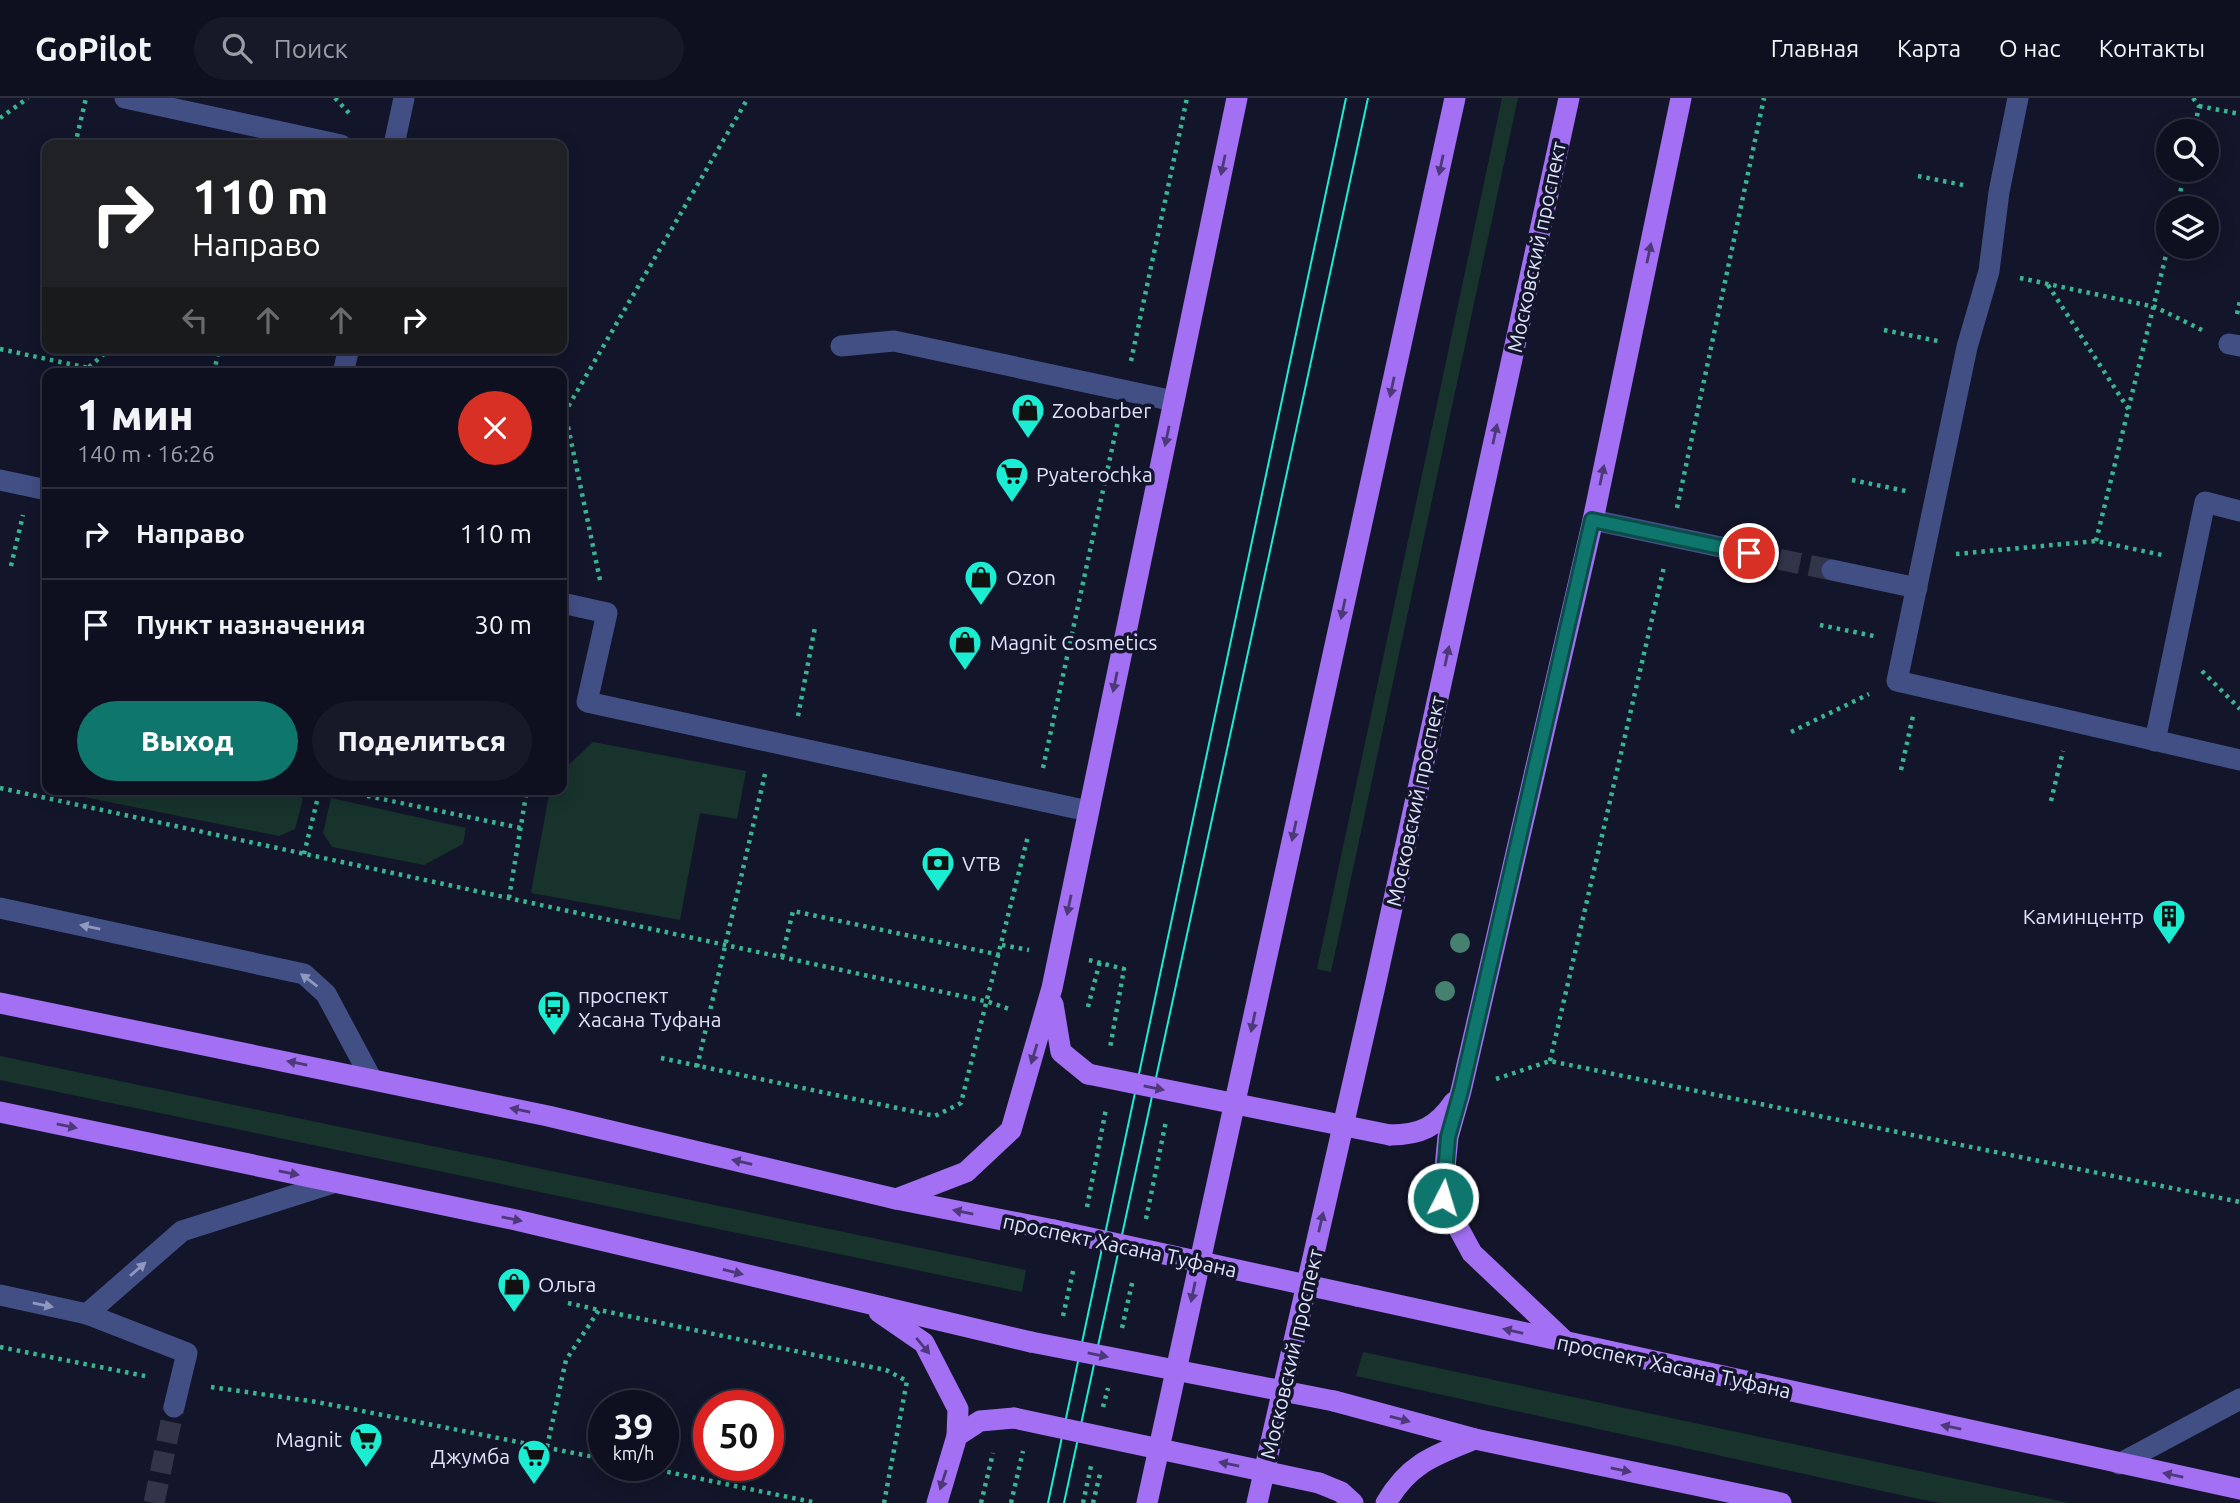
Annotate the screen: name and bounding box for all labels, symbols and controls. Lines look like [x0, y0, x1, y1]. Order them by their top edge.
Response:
search box [194, 17, 684, 80]
icon: search [218, 29, 256, 67]
text: GoPilot [35, 30, 152, 67]
text: Поиск [274, 34, 348, 63]
text: Главная [1771, 35, 1859, 62]
text: Карта [1897, 35, 1961, 62]
text: О нас [1999, 35, 2061, 62]
text: Контакты [2099, 35, 2205, 62]
map controls [2156, 119, 2219, 259]
button: search [2156, 119, 2219, 182]
street label: Московский проспект [1502, 139, 1570, 355]
one-way arrow [1217, 154, 1228, 176]
one-way arrow [1435, 154, 1446, 176]
icon: right [77, 168, 168, 259]
text: 110 m [192, 168, 329, 223]
button: layers [2156, 196, 2219, 259]
text: Направо [192, 226, 321, 262]
one-way arrow [1643, 242, 1654, 264]
icon: left [176, 301, 214, 339]
icon: ahead [249, 301, 287, 339]
icon: ahead [322, 301, 360, 339]
icon: right [395, 301, 433, 339]
one-way arrow [1386, 376, 1397, 398]
text: 1 мин [77, 391, 194, 438]
button: close [458, 391, 532, 465]
shop icon: Zoobarber [1009, 391, 1047, 440]
place label: Zoobarber [1052, 398, 1151, 422]
one-way arrow [1490, 423, 1501, 445]
one-way arrow [1161, 425, 1172, 447]
text: 140 m · 16:26 [77, 441, 215, 466]
supermarket icon: Pyaterochka [993, 455, 1031, 504]
place label: Pyaterochka [1036, 462, 1153, 486]
one-way arrow [1597, 464, 1608, 486]
icon: right [77, 515, 115, 553]
text: Направо [136, 519, 245, 548]
text: 110 m [460, 519, 532, 548]
pin [1719, 523, 1779, 583]
icon: arrive [1730, 534, 1768, 572]
shop icon: Ozon [962, 558, 1000, 607]
place label: Ozon [1006, 565, 1056, 589]
one-way arrow [1337, 598, 1348, 620]
icon: arrive [77, 606, 115, 644]
text: Пункт назначения [136, 610, 366, 639]
text: 30 m [474, 610, 532, 639]
shop icon: Magnit Cosmetics [946, 623, 984, 672]
place label: Magnit Cosmetics [990, 630, 1157, 654]
one-way arrow [1442, 645, 1453, 667]
one-way arrow [1110, 671, 1121, 693]
street label: Московский проспект [1381, 693, 1449, 909]
button: Выход [77, 701, 298, 781]
button: Поделиться [312, 701, 532, 781]
one-way arrow [1289, 820, 1300, 842]
bank icon: VTB [919, 844, 957, 893]
place label: VTB [962, 851, 1001, 875]
one-way arrow [1063, 894, 1074, 916]
building icon: Каминцентр [2150, 897, 2188, 946]
place label: Каминцентр [2023, 904, 2144, 928]
one-way arrow [79, 922, 101, 933]
one-way arrow [300, 973, 319, 987]
place label: проспект Хасана Туфана [578, 983, 722, 1031]
bus stop icon: проспект Хасана Туфана [535, 988, 573, 1037]
one-way arrow [1247, 1011, 1258, 1033]
one-way arrow [1029, 1044, 1039, 1065]
one-way arrow [286, 1058, 308, 1069]
one-way arrow [1143, 1082, 1165, 1093]
one-way arrow [509, 1104, 531, 1115]
one-way arrow [56, 1120, 78, 1131]
one-way arrow [730, 1156, 752, 1167]
position arrow [1406, 1161, 1480, 1235]
one-way arrow [278, 1168, 300, 1179]
one-way arrow [952, 1206, 974, 1217]
street label: проспект Хасана Туфана [1001, 1208, 1239, 1282]
one-way arrow [1316, 1210, 1327, 1232]
one-way arrow [501, 1214, 523, 1225]
street label: Московский проспект [1255, 1246, 1327, 1461]
one-way arrow [129, 1261, 147, 1277]
shop icon: Ольга [495, 1265, 533, 1314]
one-way arrow [722, 1267, 744, 1278]
place label: Ольга [538, 1272, 596, 1296]
one-way arrow [1188, 1281, 1199, 1303]
one-way arrow [32, 1299, 54, 1310]
one-way arrow [1502, 1325, 1524, 1336]
street label: проспект Хасана Туфана [1555, 1329, 1793, 1403]
one-way arrow [915, 1337, 930, 1355]
one-way arrow [1087, 1350, 1109, 1361]
speed limit sign: 50 [693, 1390, 784, 1481]
text: 39 [614, 1406, 653, 1446]
one-way arrow [1389, 1414, 1411, 1425]
supermarket icon: Magnit [347, 1420, 385, 1469]
one-way arrow [1940, 1421, 1962, 1432]
place label: Magnit [276, 1427, 342, 1451]
supermarket icon: Джумба [515, 1437, 553, 1486]
text: km/h [613, 1443, 654, 1463]
place label: Джумба [431, 1444, 510, 1468]
one-way arrow [1218, 1459, 1240, 1470]
one-way arrow [1610, 1464, 1632, 1475]
one-way arrow [938, 1470, 948, 1491]
one-way arrow [2162, 1470, 2184, 1481]

